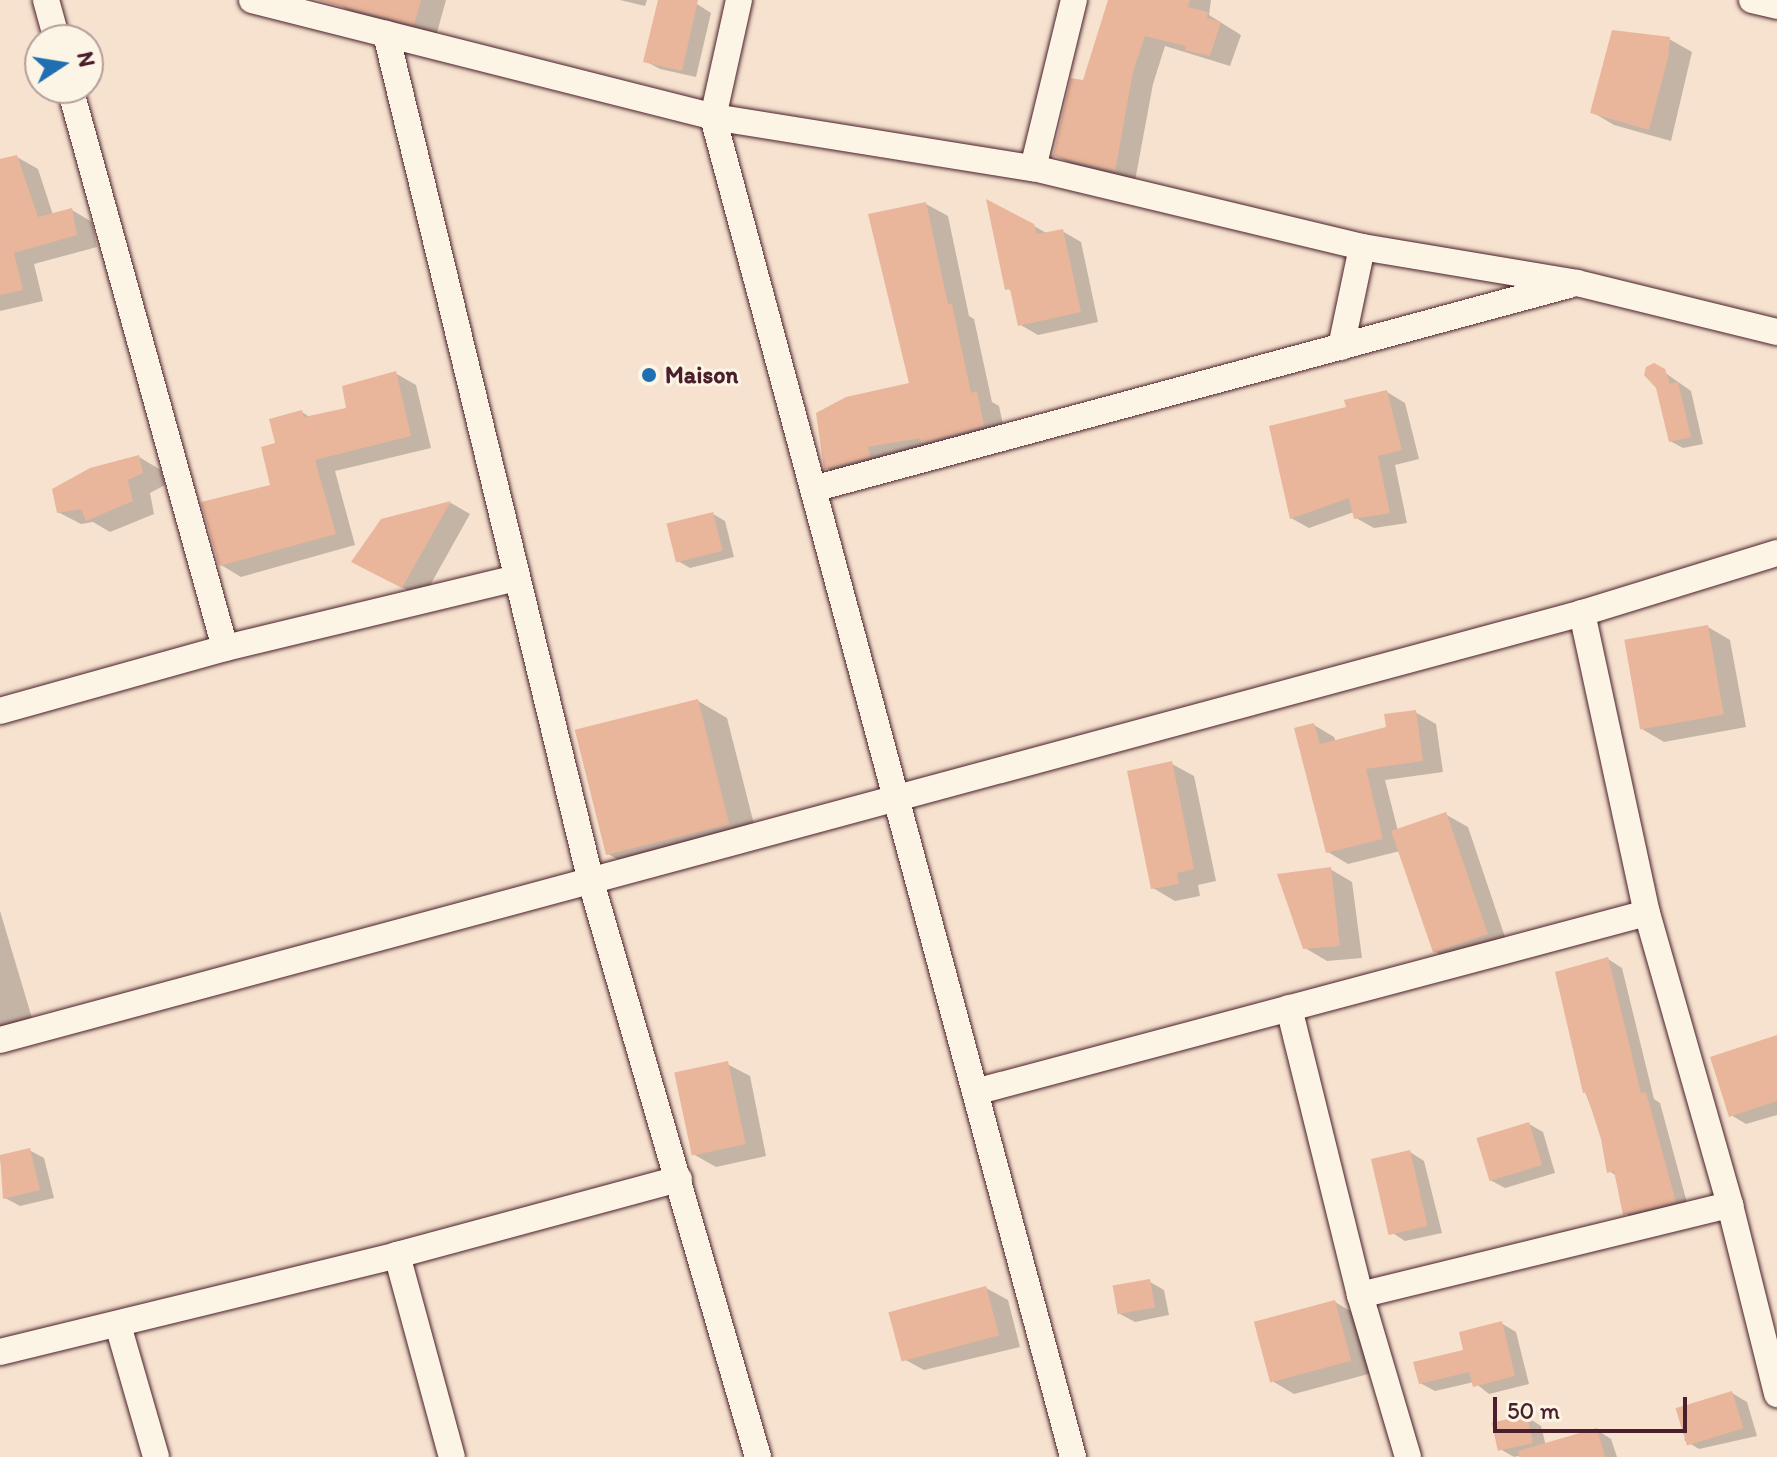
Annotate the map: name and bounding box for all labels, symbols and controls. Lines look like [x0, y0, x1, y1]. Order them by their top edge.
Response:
north arrow [24, 24, 104, 104]
text: N [71, 49, 101, 69]
place label: Maison [665, 361, 738, 389]
marker: Maison [640, 366, 658, 384]
scale bar [1497, 1381, 1691, 1431]
text: 50 m [1507, 1396, 1560, 1425]

